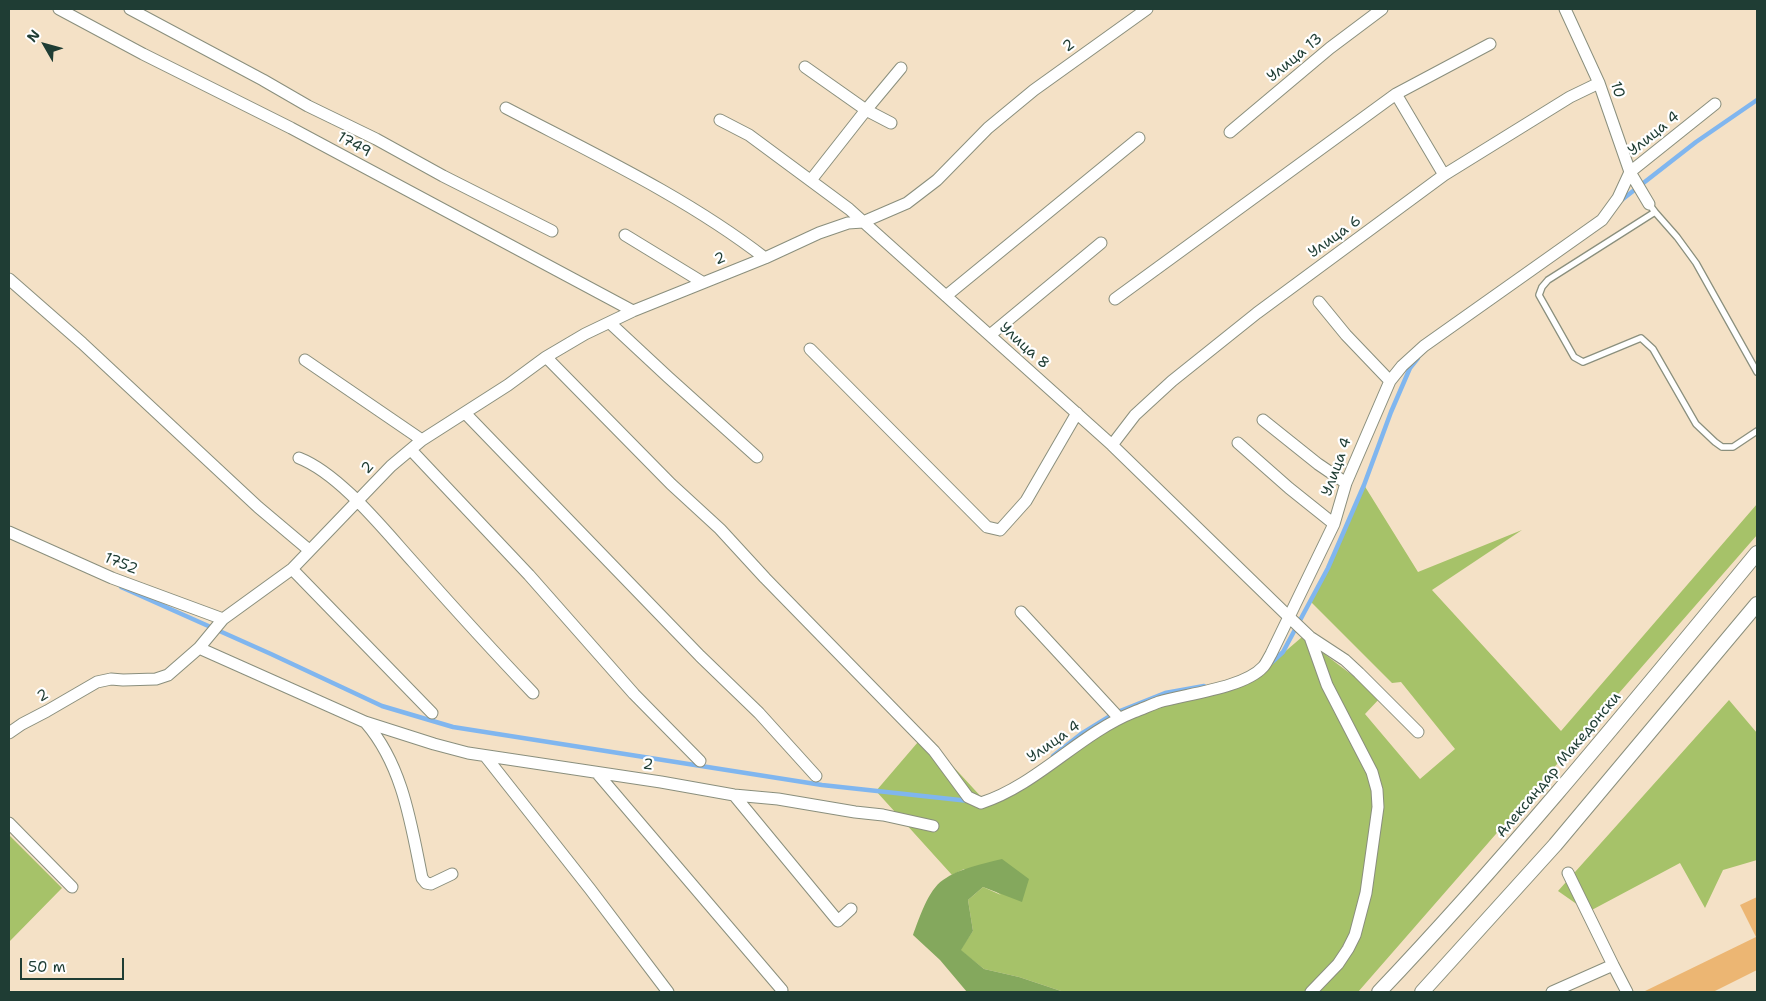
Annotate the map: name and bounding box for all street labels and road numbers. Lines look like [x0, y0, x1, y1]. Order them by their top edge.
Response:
street label: Улица 13 [1264, 30, 1326, 86]
street label: 2 [1059, 36, 1079, 56]
street label: 10 [1606, 79, 1628, 101]
street label: Улица 4 [1625, 108, 1683, 160]
street label: 1749 [334, 128, 374, 162]
street label: Улица 6 [1305, 212, 1365, 262]
street label: 2 [712, 249, 728, 269]
street label: Улица 8 [995, 319, 1053, 373]
street label: Улица 4 [1318, 435, 1356, 499]
street label: 2 [358, 458, 378, 478]
street label: 1752 [102, 549, 140, 579]
street label: 2 [34, 686, 52, 706]
street label: Александар Македонски [1493, 689, 1625, 841]
street label: Улица 4 [1024, 717, 1084, 767]
street label: 2 [642, 755, 654, 775]

